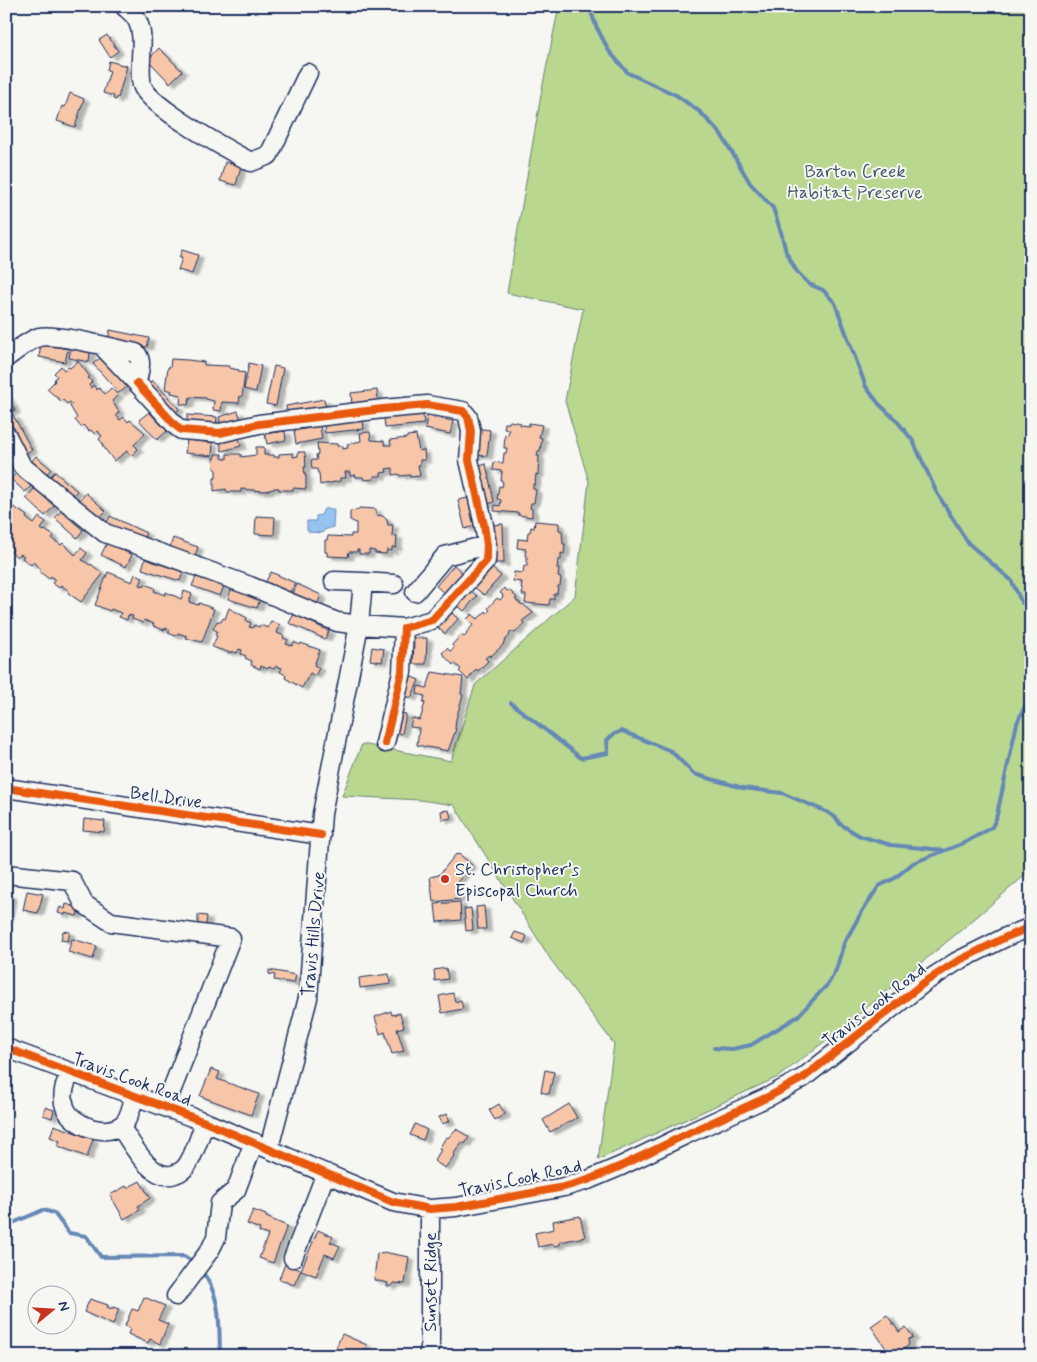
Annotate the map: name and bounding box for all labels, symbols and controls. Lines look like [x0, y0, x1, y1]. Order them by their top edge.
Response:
park label: Barton Creek Habitat Preserve [787, 160, 923, 205]
street label: Bell Drive [128, 781, 204, 815]
place label: St. Christopher’s Episcopal Church [455, 858, 579, 903]
street label: Travis Hills Drive [297, 871, 331, 998]
marker: St. Christopher’s Episcopal Church [439, 873, 451, 885]
street label: Travis Cook Road [818, 958, 931, 1054]
street label: Travis Cook Road [69, 1047, 195, 1113]
street label: Travis Cook Road [456, 1154, 584, 1204]
street label: Sunset Ridge [419, 1232, 443, 1332]
north arrow [28, 1284, 78, 1334]
text: N [53, 1299, 73, 1314]

